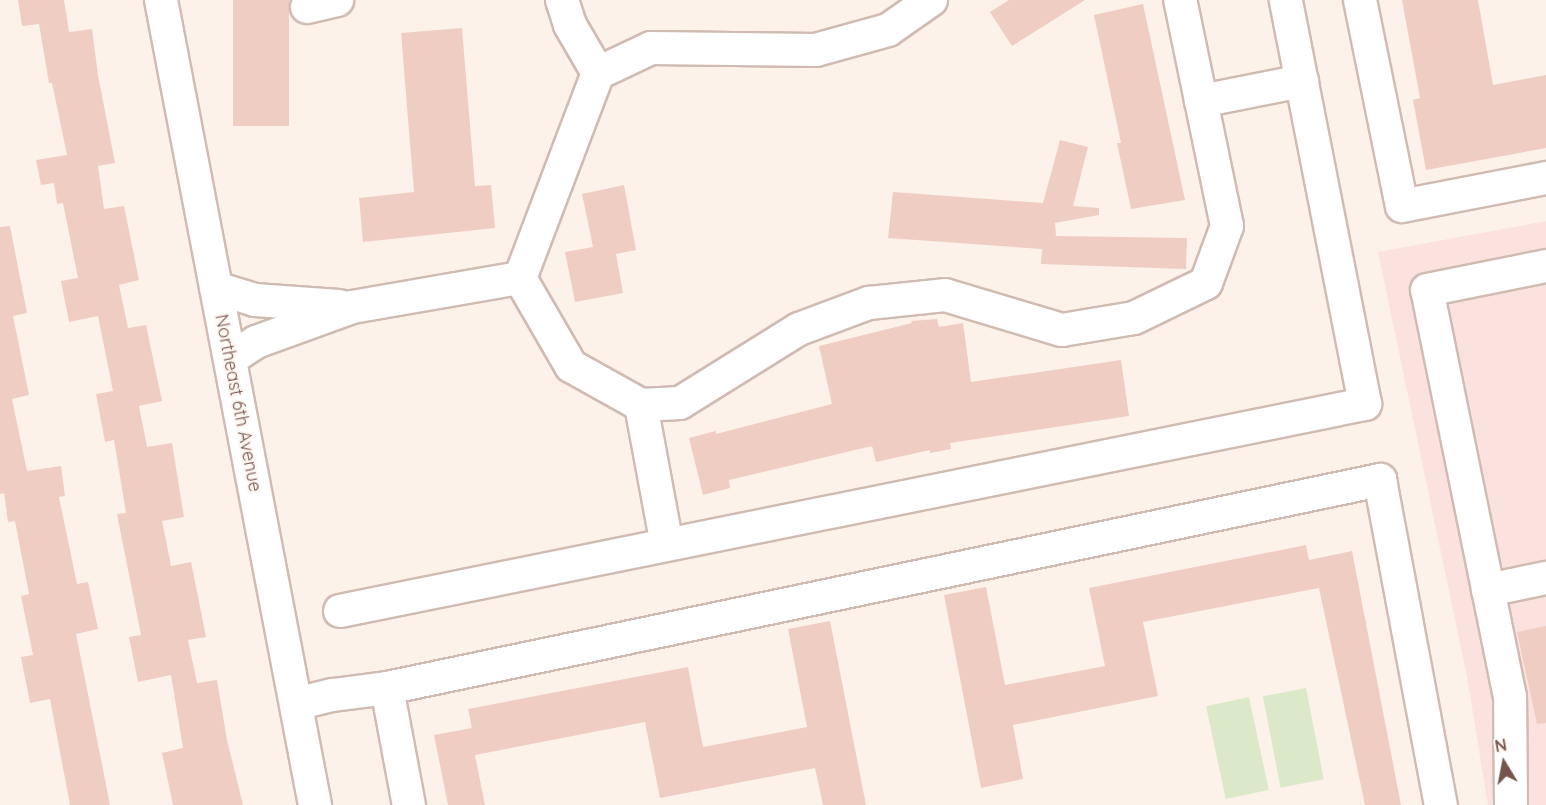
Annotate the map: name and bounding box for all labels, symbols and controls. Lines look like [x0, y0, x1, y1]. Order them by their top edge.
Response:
street label: Northeast 6th Avenue [210, 312, 266, 494]
north arrow [1474, 733, 1534, 793]
text: N [1493, 734, 1508, 756]

